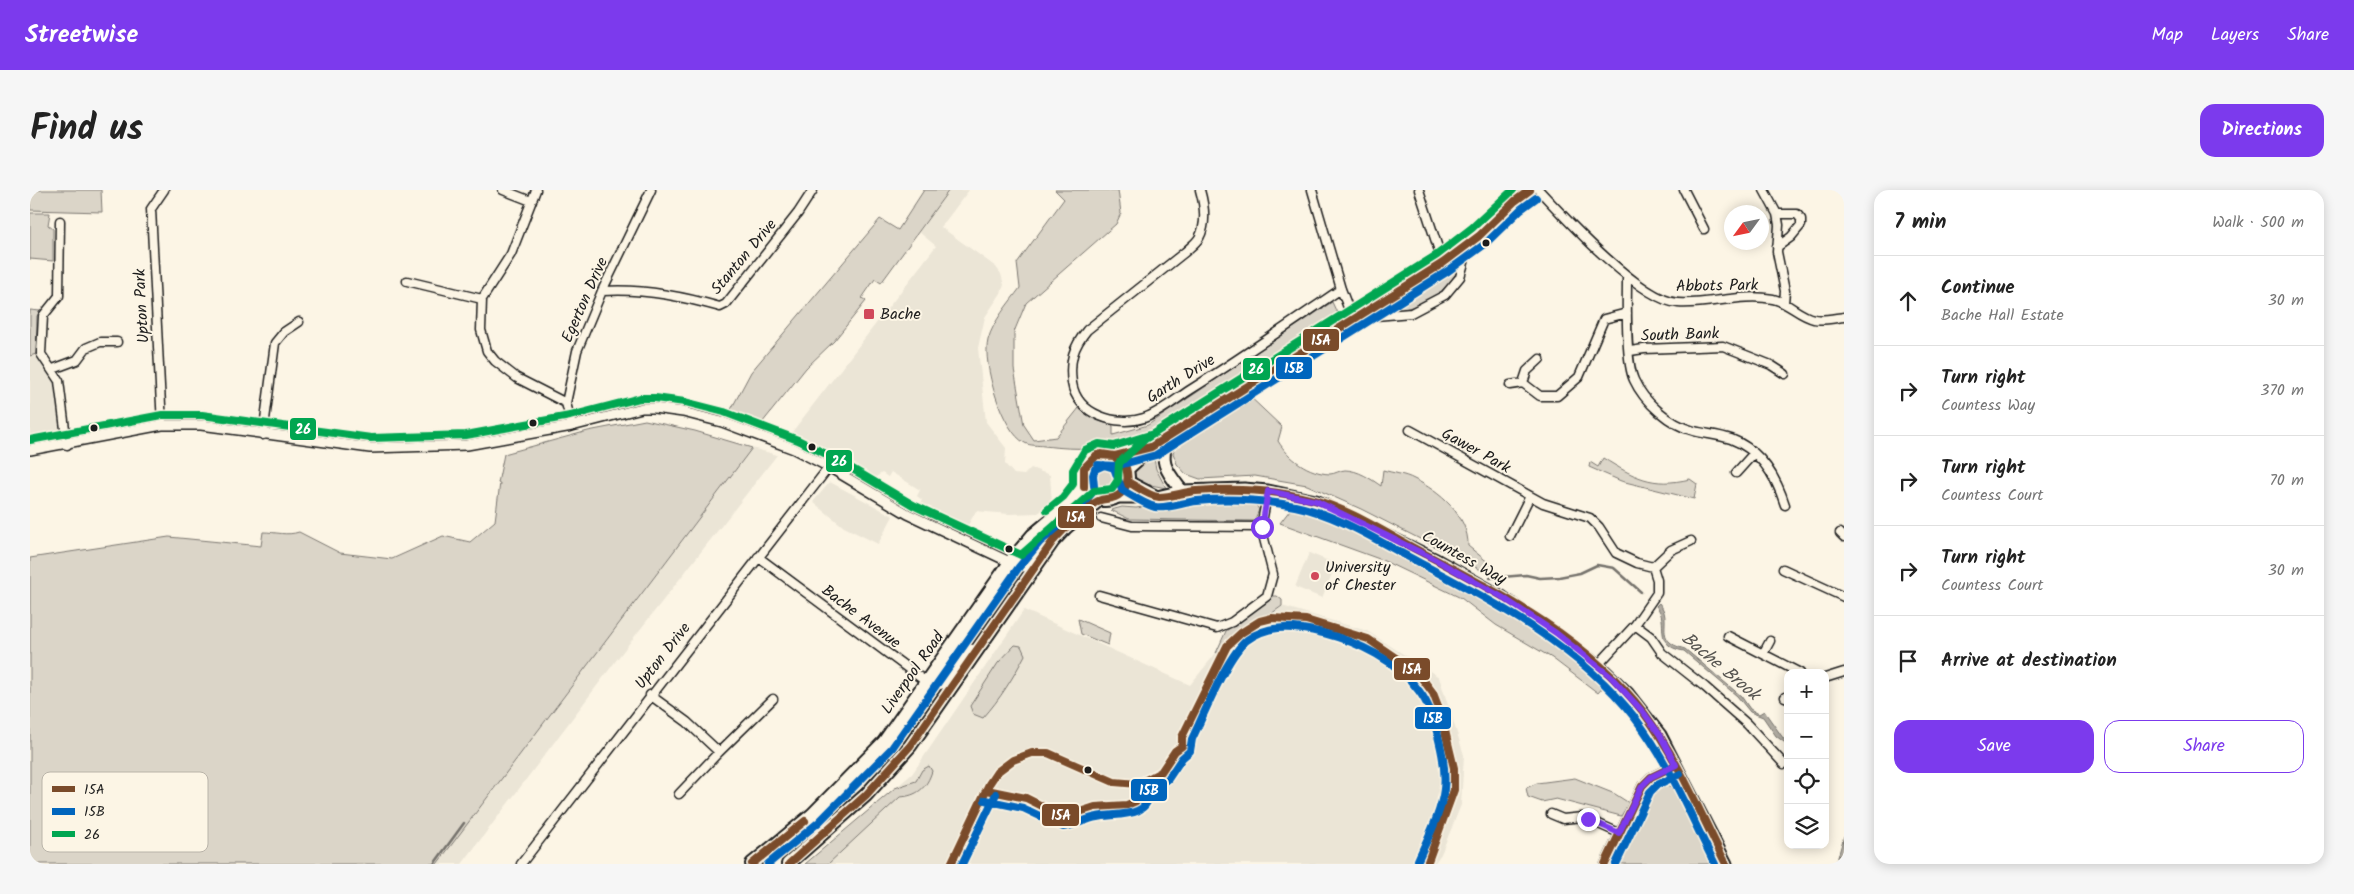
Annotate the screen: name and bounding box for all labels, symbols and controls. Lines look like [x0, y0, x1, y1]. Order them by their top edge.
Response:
text: Streetwise [25, 16, 138, 55]
text: Map [2152, 21, 2183, 50]
text: Layers [2211, 21, 2259, 50]
text: Share [2287, 21, 2329, 50]
text: Find us [30, 102, 143, 158]
button: Directions [2200, 104, 2324, 157]
north arrow [1724, 205, 1769, 250]
text: 7 min [1894, 206, 1946, 239]
text: Walk · 500 m [2212, 210, 2304, 235]
street label: Stanton Drive [705, 214, 783, 300]
unlabelled marker [1481, 238, 1491, 248]
street label: Egerton Drive [555, 253, 615, 347]
street label: Upton Park [128, 268, 156, 344]
street label: Abbots Park [1676, 273, 1759, 299]
text: Continue [1941, 273, 2014, 303]
icon: ahead [1894, 287, 1922, 315]
text: 30 m [2268, 288, 2304, 313]
place label: Bache [880, 302, 921, 327]
text: Bache Hall Estate [1941, 303, 2064, 328]
marker: Bache [862, 307, 876, 321]
street label: South Bank [1640, 321, 1720, 349]
line badge: 15A [1302, 328, 1340, 352]
text: 15A [1311, 330, 1331, 352]
street label: Garth Drive [1142, 348, 1220, 410]
line badge: 15B [1275, 356, 1313, 380]
line badge: 26 [1242, 357, 1271, 381]
text: 15B [1284, 358, 1304, 380]
text: 26 [1248, 359, 1264, 381]
text: Turn right [1941, 363, 2026, 393]
icon: right [1894, 377, 1922, 405]
text: 370 m [2260, 378, 2304, 403]
text: Countess Way [1941, 393, 2035, 418]
line badge: 26 [289, 417, 317, 441]
unlabelled marker [528, 418, 538, 428]
text: 26 [295, 419, 311, 441]
street label: Gawer Park [1437, 422, 1516, 481]
unlabelled marker [89, 423, 99, 433]
unlabelled marker [807, 442, 817, 452]
line badge: 26 [825, 449, 853, 473]
text: 26 [831, 451, 847, 473]
text: Turn right [1941, 453, 2026, 483]
icon: right [1894, 467, 1922, 495]
text: 70 m [2269, 468, 2304, 493]
text: Countess Court [1941, 483, 2044, 508]
line badge: 15A [1057, 505, 1095, 529]
text: 15A [1066, 507, 1086, 529]
route start [1251, 516, 1274, 539]
street label: Countess Way [1417, 524, 1512, 592]
text: Turn right [1941, 543, 2026, 573]
unlabelled marker [1004, 544, 1014, 554]
place label: University of Chester [1325, 555, 1397, 598]
icon: right [1894, 557, 1922, 585]
text: 30 m [2268, 558, 2304, 583]
marker: University of Chester [1309, 570, 1321, 582]
text: Countess Court [1941, 573, 2044, 598]
street label: Bache Avenue [816, 579, 906, 655]
street label: Upton Drive [629, 617, 697, 695]
water label: Bache Brook [1674, 625, 1768, 710]
street label: Liverpool Road [875, 626, 951, 720]
text: Arrive at destination [1941, 646, 2117, 676]
icon: arrive [1894, 647, 1922, 675]
line badge: 15A [1393, 657, 1431, 681]
text: 15A [1402, 659, 1422, 681]
map controls [1784, 669, 1829, 849]
button: + [1784, 669, 1829, 714]
line badge: 15B [1414, 706, 1452, 730]
text: 15B [1423, 708, 1443, 730]
button: − [1784, 714, 1829, 759]
button: Save [1894, 720, 2094, 773]
button: Share [2104, 720, 2304, 773]
button: locate [1784, 759, 1829, 804]
unlabelled marker [1083, 765, 1093, 775]
legend [42, 772, 208, 852]
line badge: 15B [1130, 778, 1168, 802]
text: 15A [84, 779, 104, 801]
text: 15B [1139, 780, 1159, 802]
text: 15B [84, 801, 105, 823]
line badge: 15A [1041, 803, 1080, 827]
button: layers [1784, 804, 1829, 849]
text: 15A [1051, 805, 1071, 827]
route end [1577, 808, 1600, 831]
text: 26 [84, 824, 100, 846]

